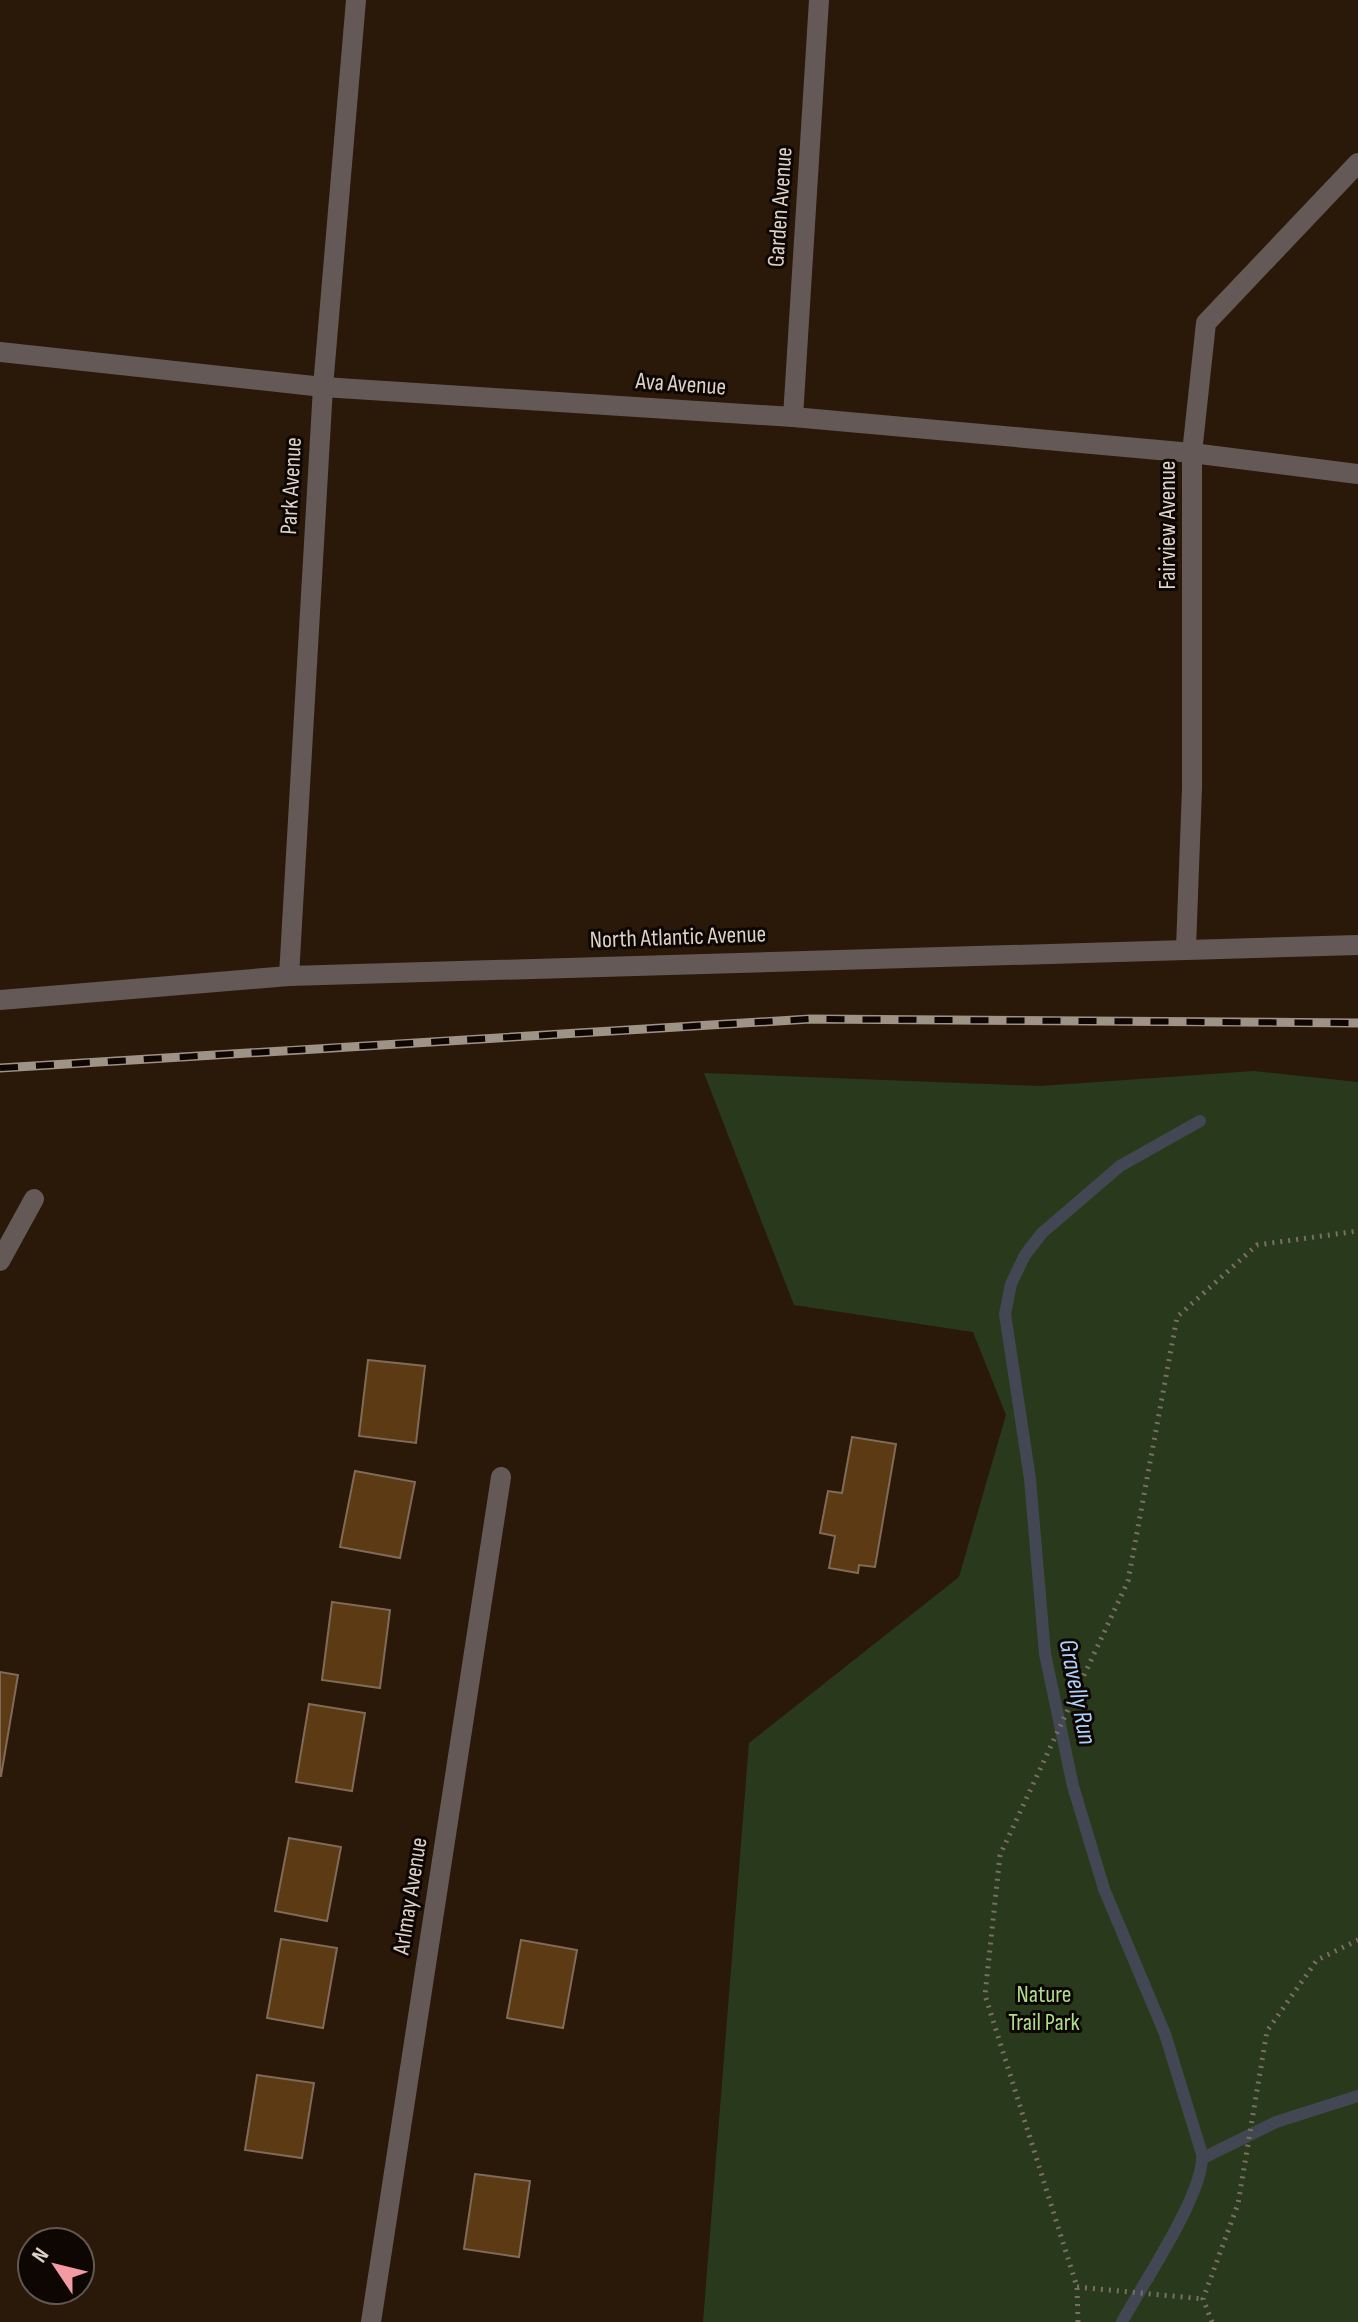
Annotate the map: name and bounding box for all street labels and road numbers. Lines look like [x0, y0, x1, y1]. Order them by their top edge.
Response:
street label: Garden Avenue [761, 146, 799, 268]
street label: Ava Avenue [634, 366, 727, 402]
street label: Park Avenue [274, 437, 308, 535]
street label: Fairview Avenue [1153, 461, 1182, 589]
street label: North Atlantic Avenue [589, 919, 767, 955]
street label: Arlmay Avenue [386, 1835, 434, 1958]

